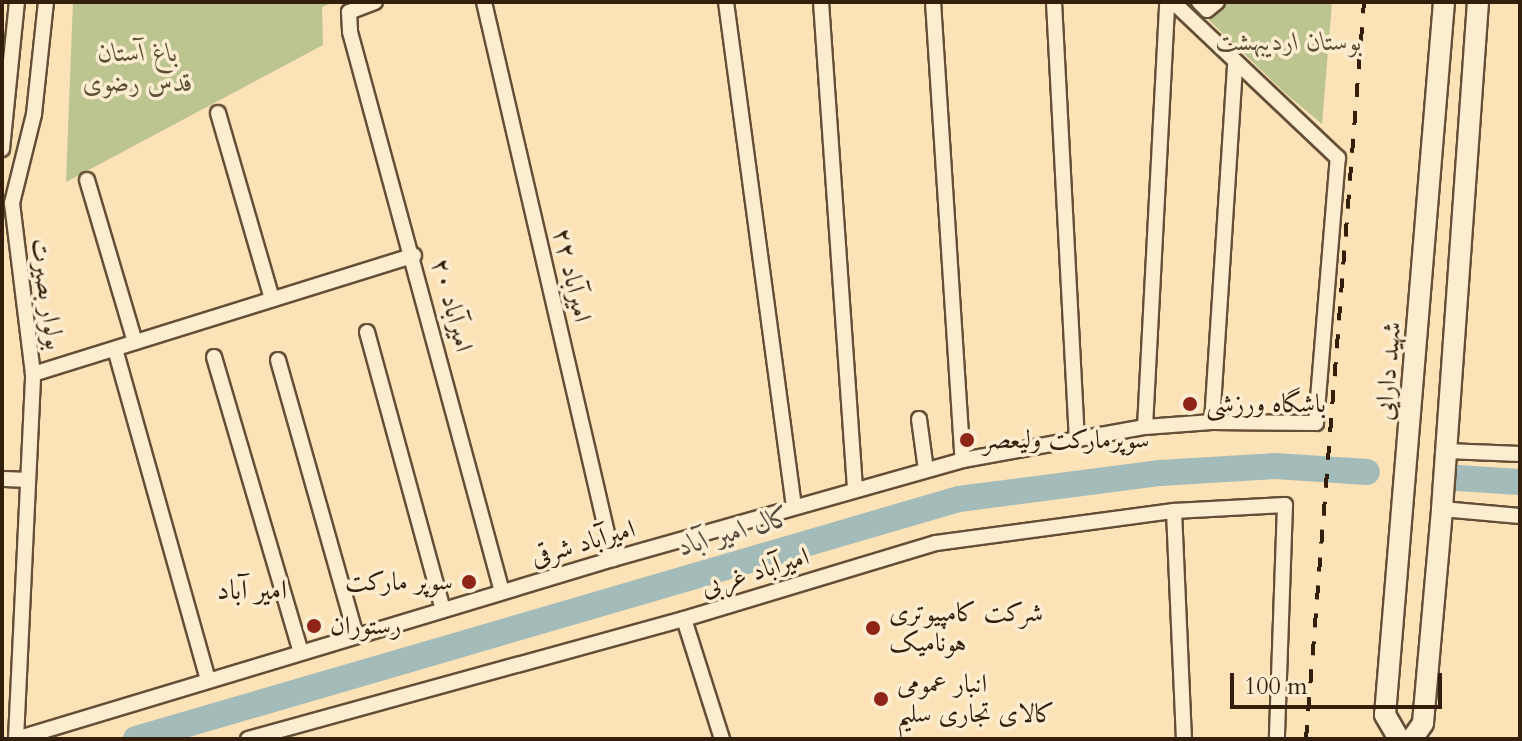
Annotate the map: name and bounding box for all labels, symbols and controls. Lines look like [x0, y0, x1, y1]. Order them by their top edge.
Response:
park label: بوستان اردیبهشت [1216, 26, 1362, 58]
park label: باغ آستان قدس رضوی [83, 37, 193, 98]
street label: امیرآباد ۲۲ [546, 225, 598, 325]
street label: بولوار بصیرت [24, 236, 70, 352]
street label: امیرآباد ۲۰ [425, 255, 479, 355]
street label: شهید دارایی [1368, 320, 1408, 422]
place label: باشگاه ورزشی [1206, 388, 1326, 420]
marker: باشگاه ورزشی [1181, 395, 1199, 413]
place label: سوپرمارکت ولیعصر [983, 424, 1149, 456]
marker: سوپرمارکت ولیعصر [958, 431, 976, 449]
water label: کال امیر آباد [674, 499, 796, 563]
street label: امیرآباد شرقی [527, 513, 639, 573]
street label: امیرآباد غربی [697, 541, 813, 603]
place label: سوپر مارکت [345, 566, 453, 598]
district label: امیر آباد [217, 573, 287, 607]
marker: سوپر مارکت [460, 573, 478, 591]
place label: شرکت کامپیوتری هونامیک [889, 597, 1043, 658]
place label: رستوران [330, 610, 401, 642]
marker: رستوران [305, 617, 323, 635]
marker: شرکت کامپیوتری هونامیک [864, 619, 882, 637]
scale bar [1234, 657, 1446, 707]
place label: انبار عمومی کالای تجاری سلیم [897, 668, 1055, 730]
text: 100 m [1244, 670, 1308, 703]
marker: انبار عمومی کالای تجاری سلیم [872, 690, 890, 708]

